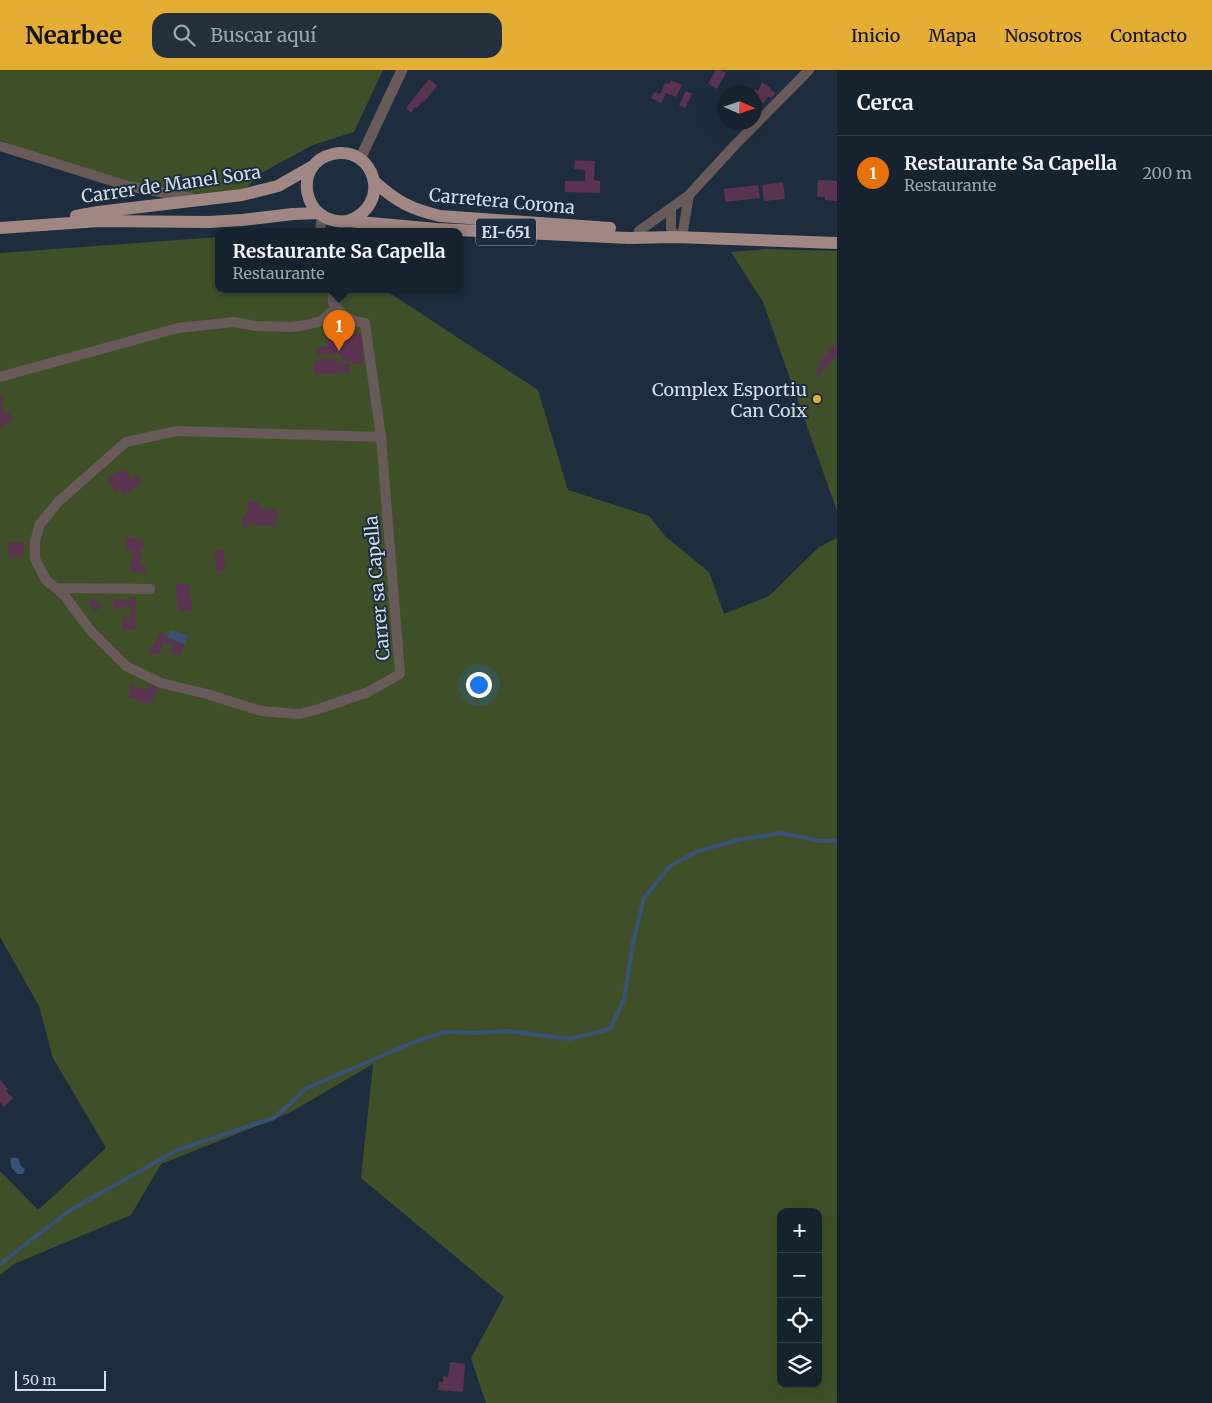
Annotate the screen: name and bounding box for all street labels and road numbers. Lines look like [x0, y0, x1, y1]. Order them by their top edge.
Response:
street label: Carrer de Manel Sora [80, 160, 263, 208]
street label: Carretera Corona [428, 183, 576, 219]
road number: EI-651 [476, 218, 536, 246]
street label: Carrer sa Capella [359, 514, 395, 661]

